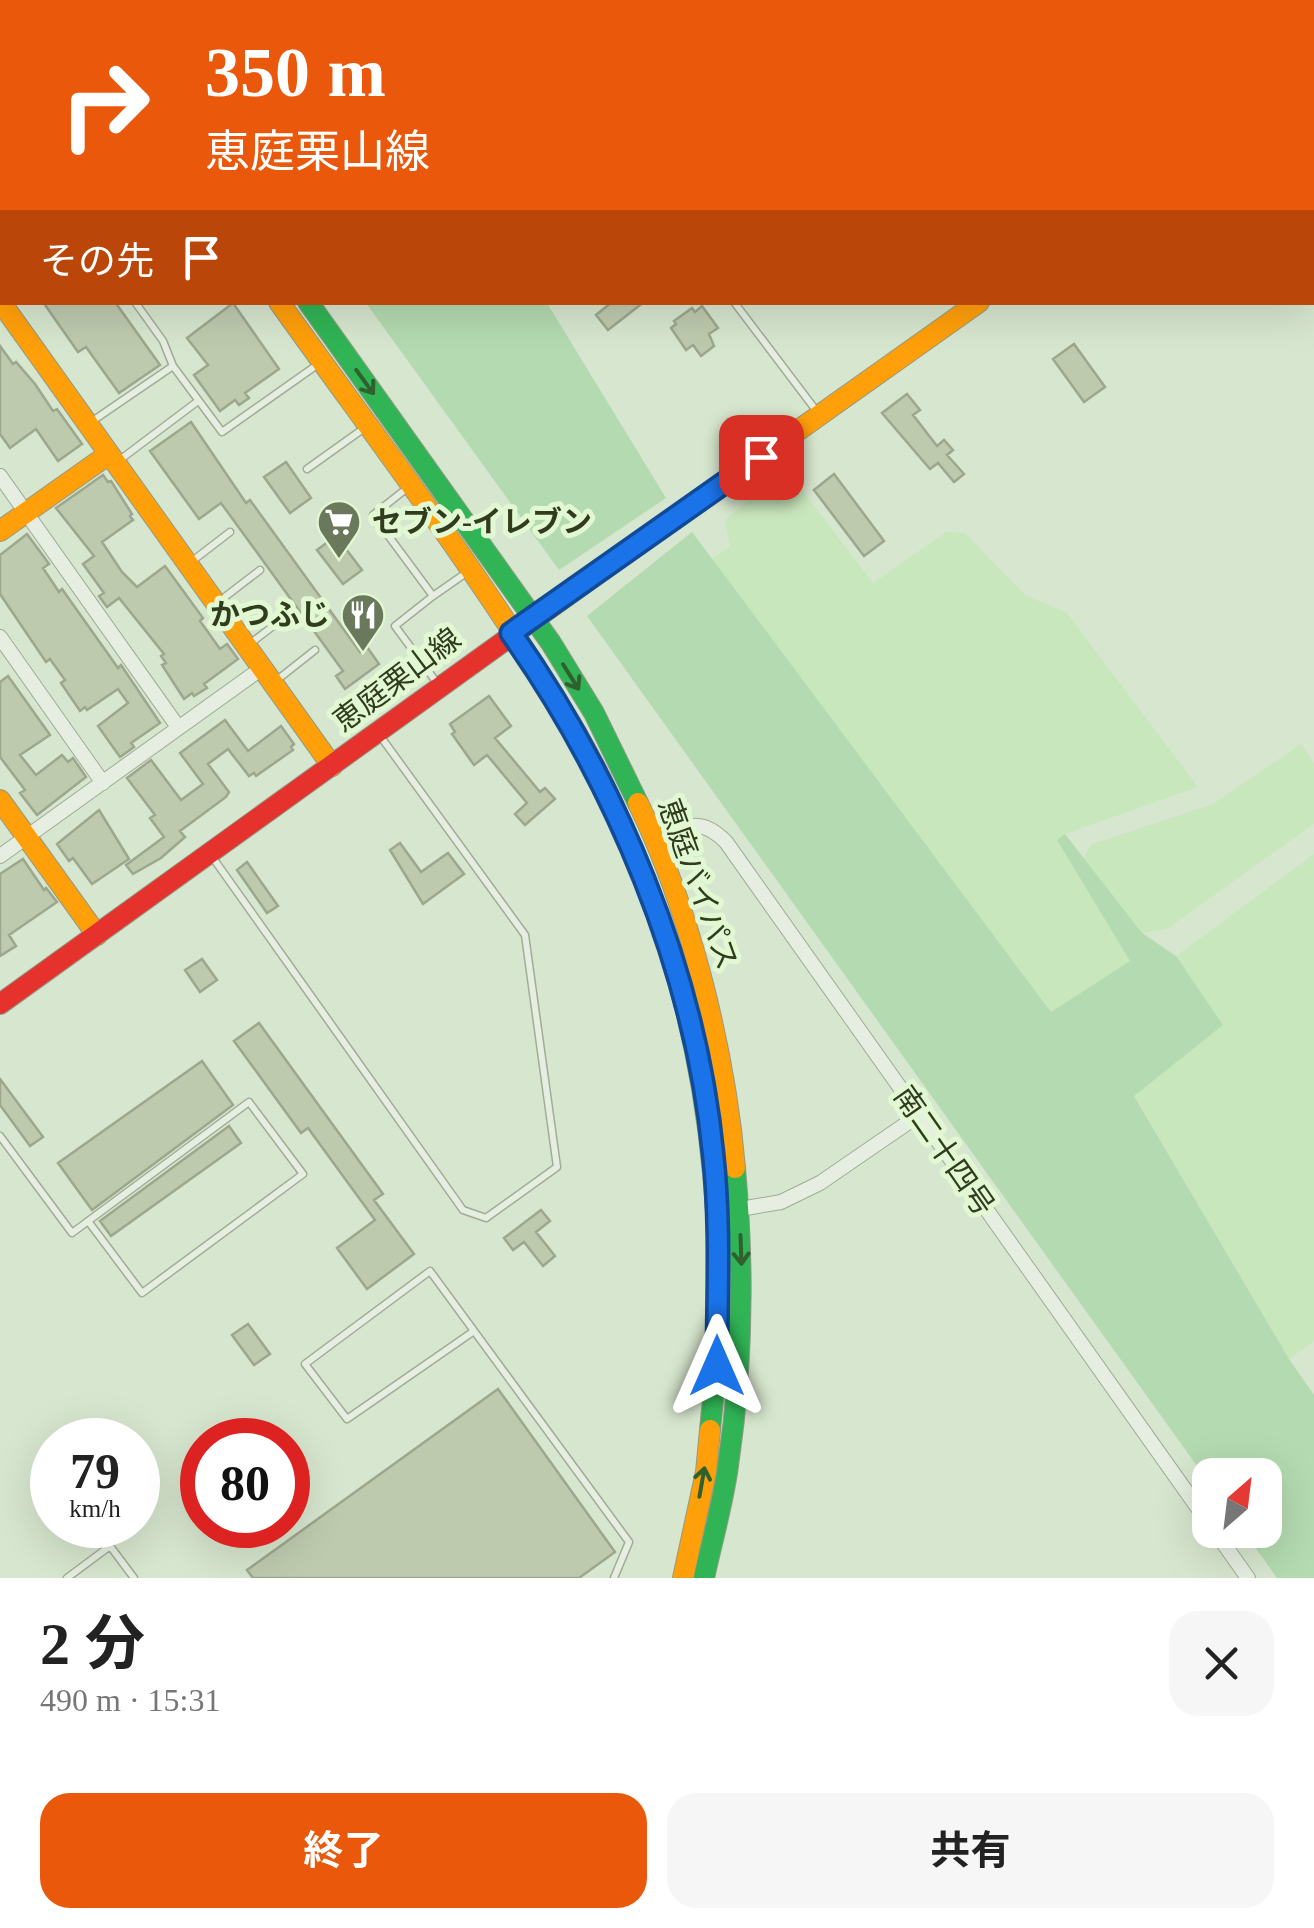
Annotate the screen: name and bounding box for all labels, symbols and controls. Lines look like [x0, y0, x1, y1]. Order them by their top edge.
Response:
text: 350 m [205, 34, 386, 111]
icon: right [40, 40, 170, 170]
text: 恵庭栗山線 [205, 127, 430, 177]
icon: arrive [174, 230, 229, 285]
text: その先 [40, 240, 154, 282]
one-way arrow [354, 367, 375, 395]
pin [719, 415, 804, 500]
icon: arrive [734, 430, 789, 485]
supermarket icon: セブン-イレブン [316, 499, 362, 560]
place label: セブン-イレブン [372, 505, 592, 538]
restaurant icon: かつふじ [340, 592, 386, 653]
place label: かつふじ [210, 598, 330, 631]
street label: 恵庭栗山線 [327, 621, 467, 738]
one-way arrow [561, 662, 582, 691]
street label: 恵庭バイパス [652, 794, 745, 974]
street label: 南二十四号 [888, 1080, 1001, 1222]
one-way arrow [731, 1233, 750, 1265]
position arrow [665, 1314, 769, 1418]
speed limit sign: 80 [180, 1418, 310, 1548]
text: 79 [70, 1443, 120, 1499]
north arrow [1192, 1458, 1282, 1548]
map controls [1192, 1458, 1282, 1548]
one-way arrow [693, 1467, 712, 1499]
text: km/h [69, 1495, 121, 1522]
text: 2 分 [40, 1611, 145, 1677]
button: close [1169, 1611, 1274, 1716]
text: 490 m · 15:31 [40, 1682, 220, 1718]
button: 終了 [40, 1793, 647, 1908]
button: 共有 [667, 1793, 1274, 1908]

